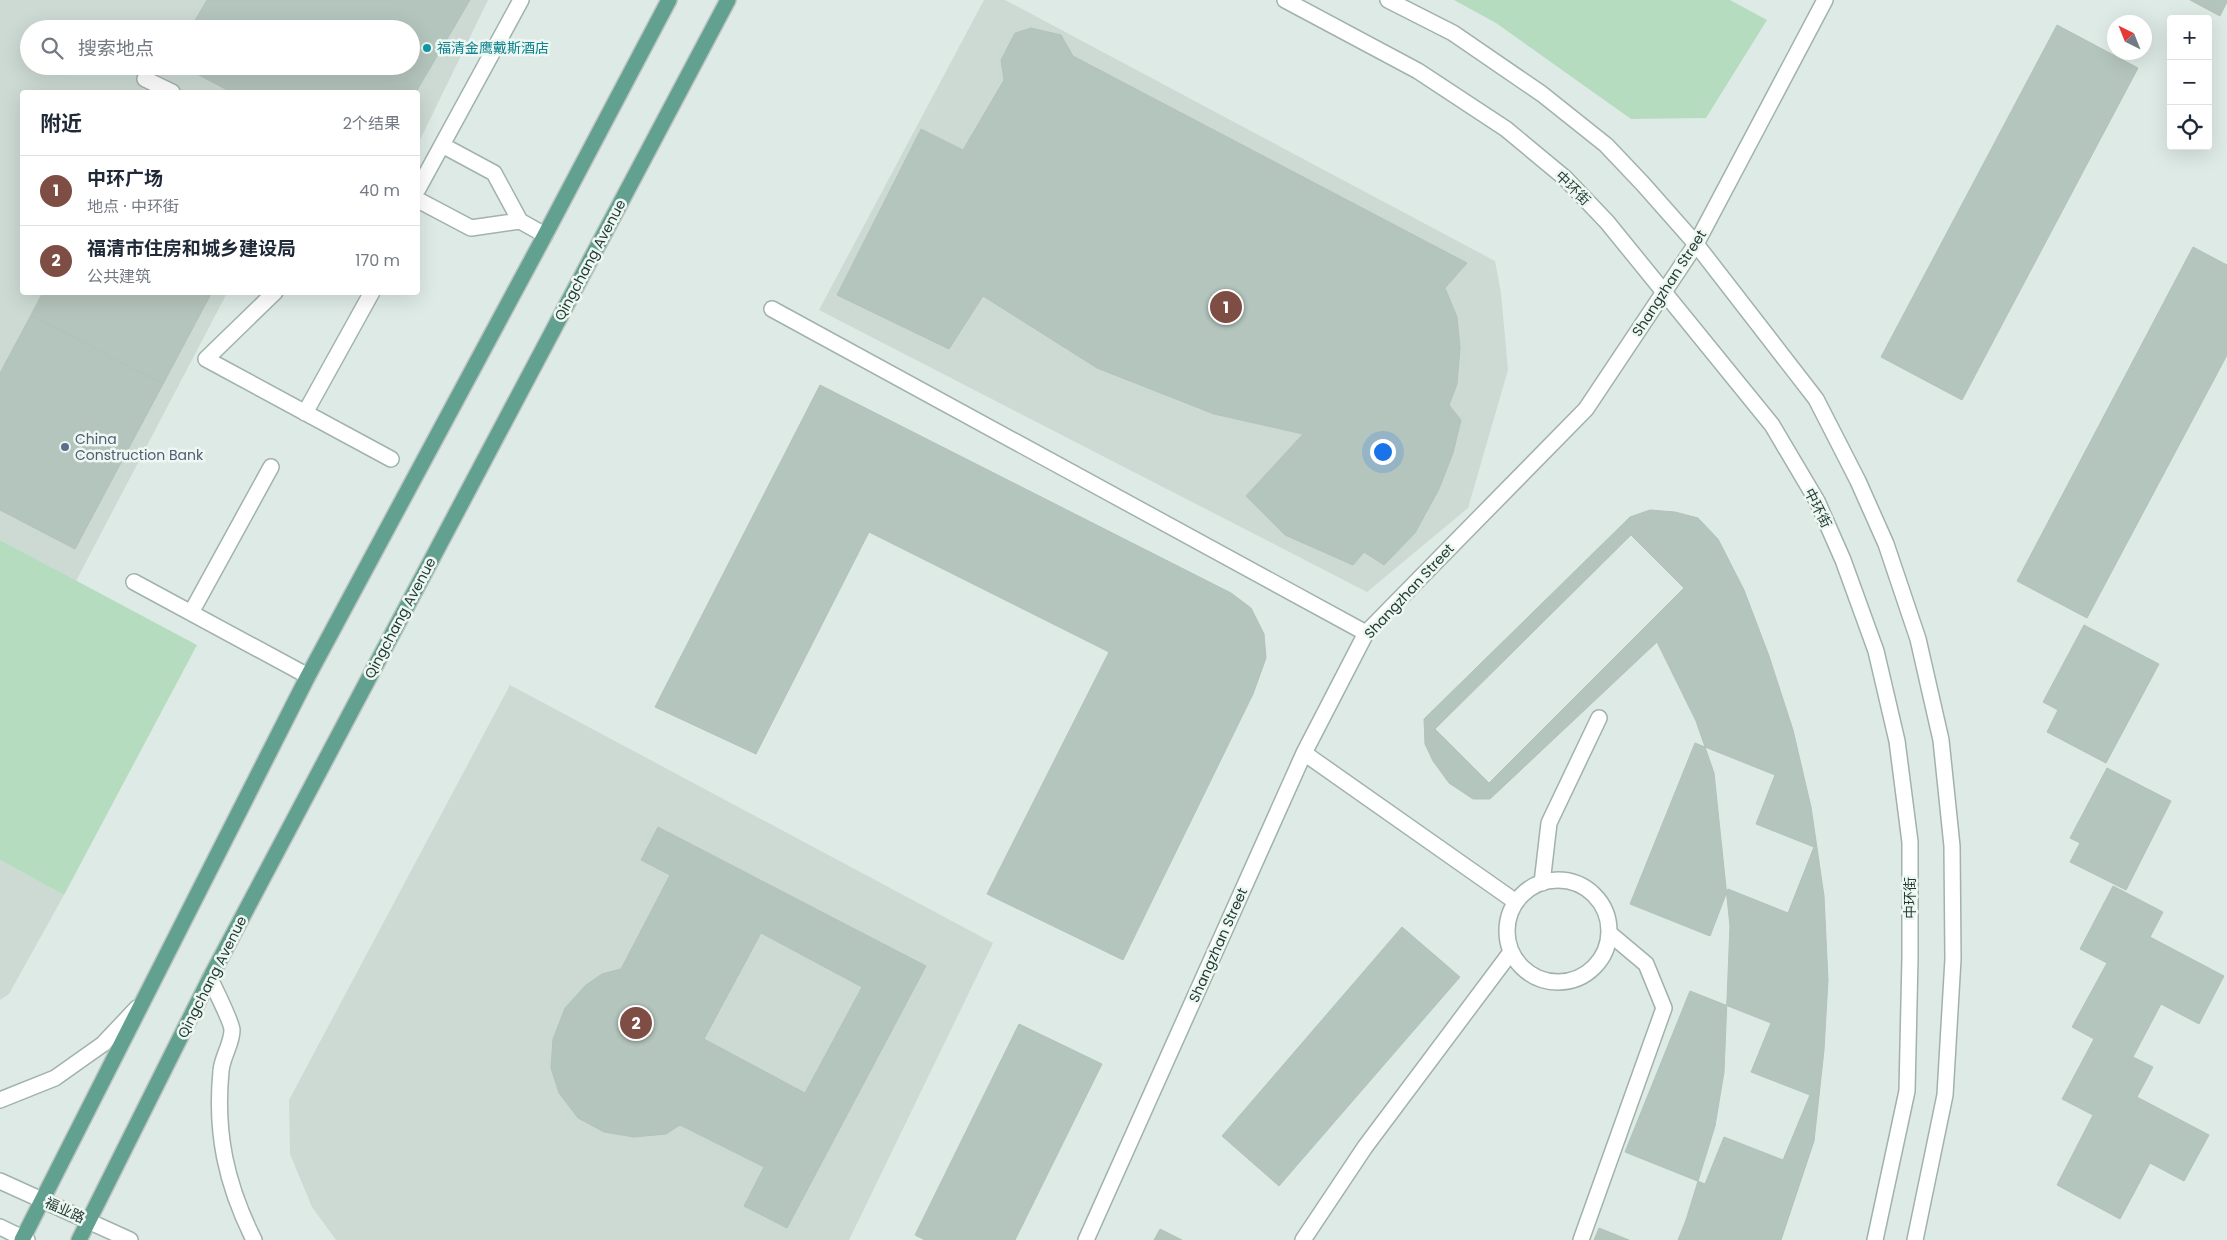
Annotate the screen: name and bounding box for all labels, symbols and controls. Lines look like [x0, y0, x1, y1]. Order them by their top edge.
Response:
north arrow [2107, 15, 2152, 60]
map controls [2167, 15, 2212, 150]
button: + [2167, 15, 2212, 60]
search box [20, 20, 420, 75]
icon: search [38, 34, 66, 62]
text: 搜索地点 [78, 35, 154, 62]
place label: 福清金鹰戴斯酒店 [437, 38, 549, 58]
marker: 福清金鹰戴斯酒店 [421, 42, 433, 54]
button: − [2167, 60, 2212, 105]
button: locate [2167, 105, 2212, 150]
text: 附近 [40, 109, 82, 138]
text: 2个结果 [343, 112, 400, 135]
text: 中环广场 [87, 165, 163, 192]
street label: 中环街 [1551, 166, 1595, 210]
text: 1 [53, 179, 59, 202]
text: 40 m [359, 179, 400, 202]
text: 地点 · 中环街 [87, 195, 179, 218]
street label: Qingchang Avenue [550, 196, 631, 324]
street label: Shangzhan Street [1627, 226, 1711, 340]
text: 福清市住房和城乡建设局 [87, 235, 296, 262]
text: 2 [51, 249, 61, 272]
text: 170 m [355, 249, 400, 272]
text: 公共建筑 [87, 265, 151, 288]
pin: 1 [1210, 288, 1242, 326]
place label: China Construction Bank [75, 429, 204, 465]
your location [1370, 439, 1396, 465]
marker: China Construction Bank [59, 441, 71, 453]
street label: 中环街 [1800, 485, 1836, 531]
street label: Shangzhan Street [1360, 539, 1458, 643]
street label: Qingchang Avenue [360, 554, 441, 682]
street label: 中环街 [1900, 877, 1920, 919]
street label: Shangzhan Street [1184, 884, 1252, 1006]
street label: Qingchang Avenue [173, 912, 252, 1041]
pin: 2 [620, 1004, 652, 1042]
street label: 福业路 [42, 1192, 88, 1228]

